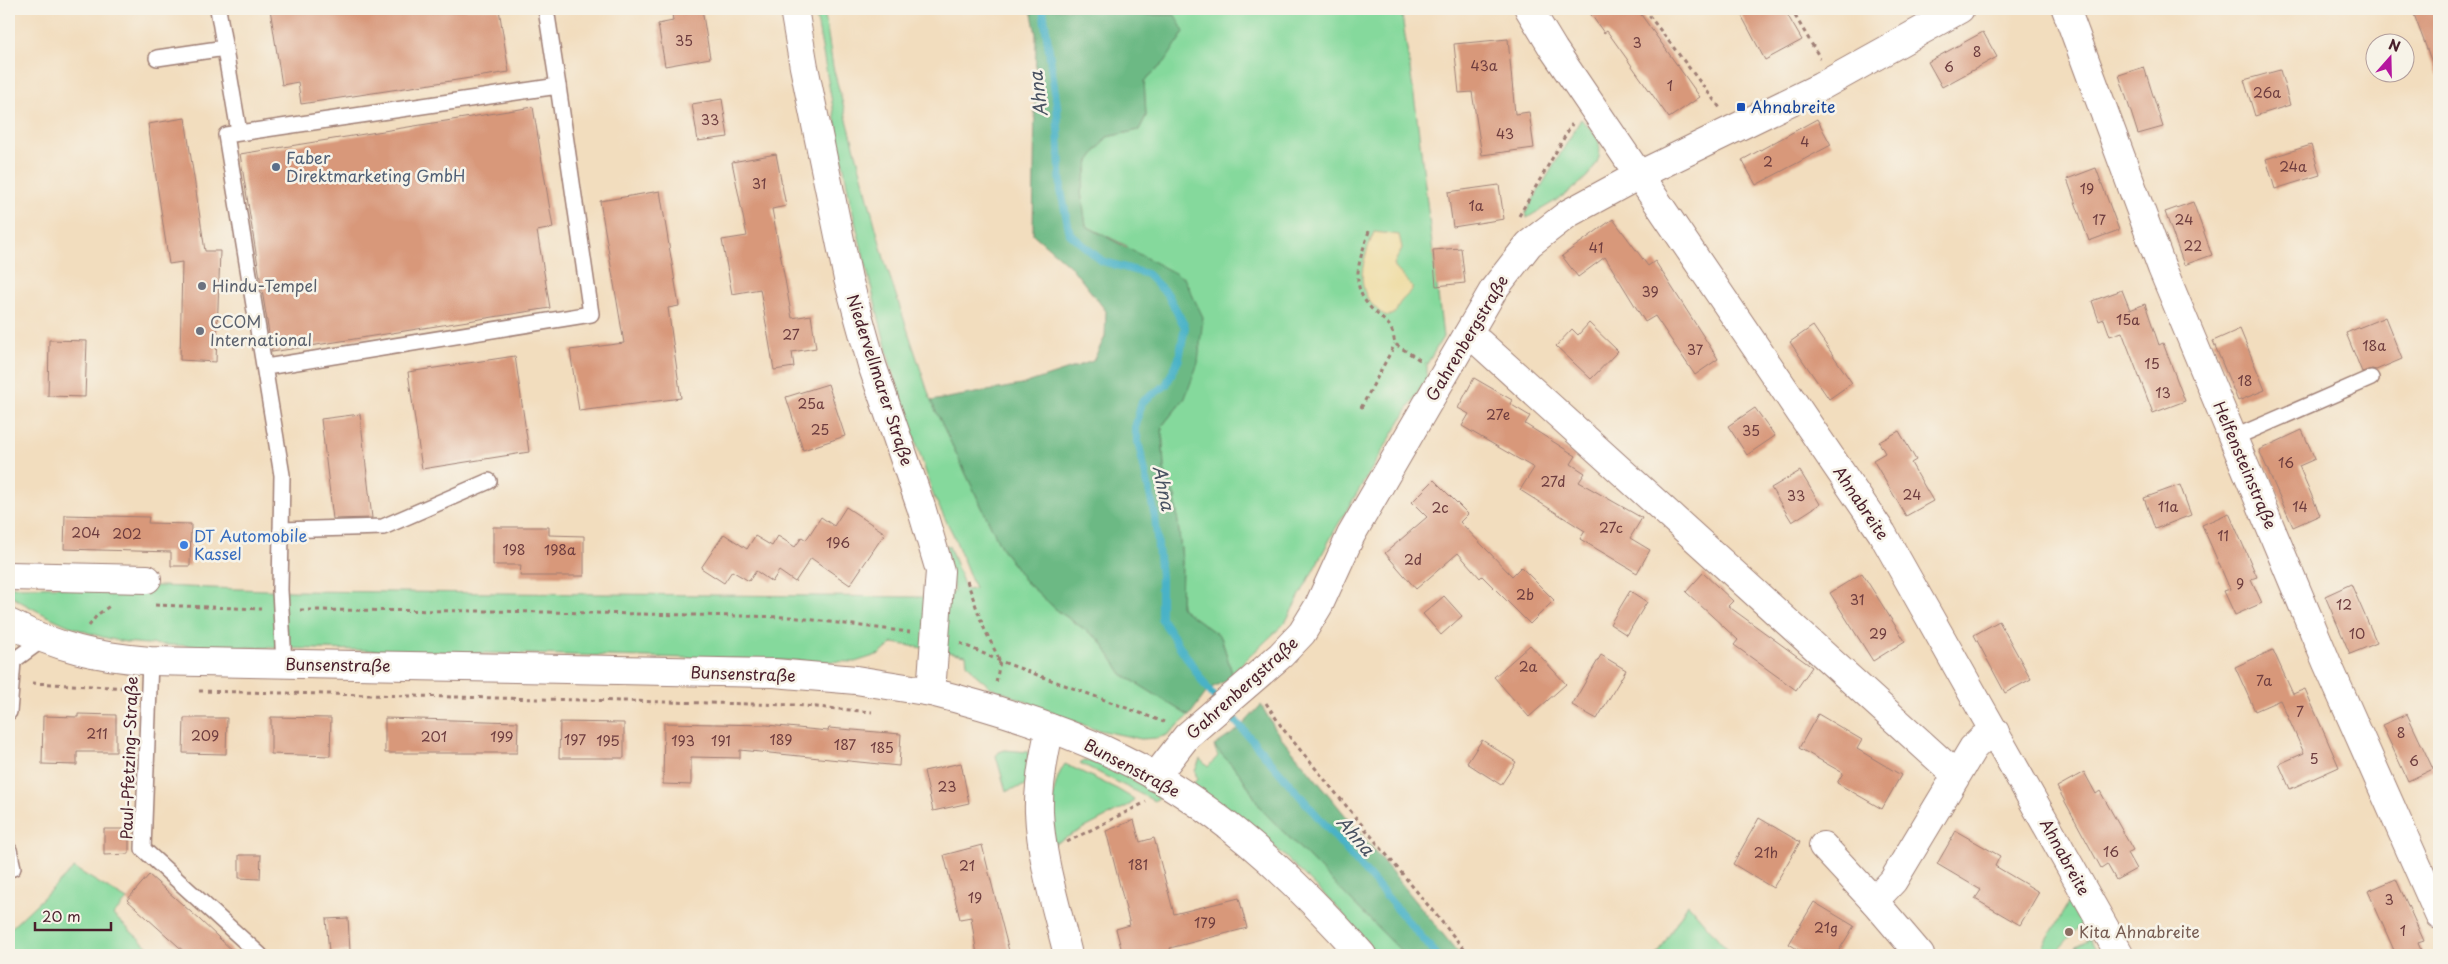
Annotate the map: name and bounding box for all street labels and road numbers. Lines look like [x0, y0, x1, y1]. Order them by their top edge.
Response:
street label: Gahrenbergstraße [1419, 270, 1513, 405]
street label: Niedervellmarer Straße [842, 291, 920, 469]
street label: Helfensteinstraße [2208, 397, 2284, 532]
street label: Ahnabreite [1828, 461, 1895, 544]
street label: Gahrenbergstraße [1180, 630, 1303, 744]
street label: Bunsenstraße [285, 651, 391, 677]
street label: Bunsenstraße [690, 659, 796, 687]
street label: Paul-Pfetzing-Straße [113, 676, 143, 840]
street label: Bunsenstraße [1080, 732, 1185, 802]
street label: Ahnabreite [2035, 814, 2097, 899]

